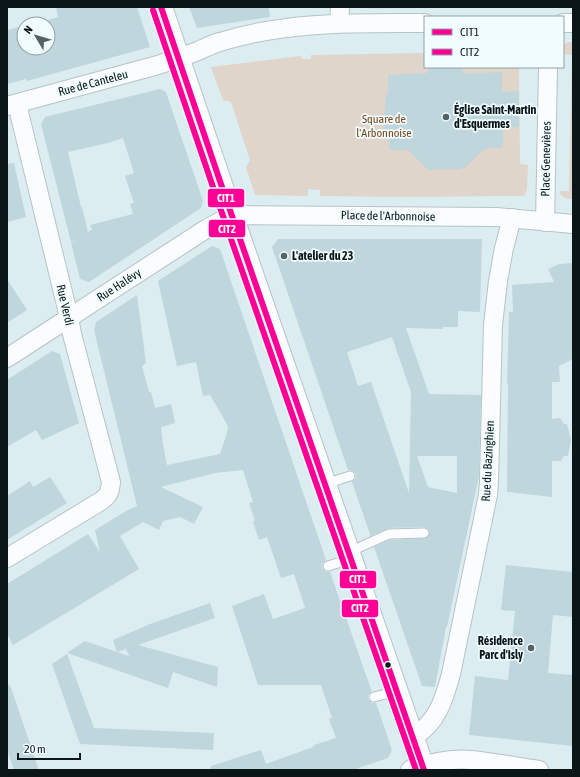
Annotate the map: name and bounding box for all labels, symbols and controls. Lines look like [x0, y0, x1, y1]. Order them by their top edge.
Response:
north arrow [16, 16, 56, 56]
legend [424, 16, 564, 68]
text: N [21, 24, 35, 36]
text: CIT1 [460, 25, 480, 39]
text: CIT2 [460, 45, 479, 59]
street label: Rue de Canteleu [57, 67, 130, 99]
place label: Église Saint-Martin d'Esquermes [454, 102, 536, 131]
park label: Square de l'Arbonnoise [356, 112, 412, 140]
marker: Église Saint-Martin d'Esquermes [441, 112, 451, 122]
street label: Place Genevières [538, 121, 554, 197]
line badge: CIT1 [207, 188, 245, 208]
text: CIT1 [217, 192, 235, 204]
street label: Place de l'Arbonnoise [341, 208, 435, 224]
line badge: CIT2 [208, 219, 246, 238]
text: CIT2 [218, 223, 236, 235]
place label: L'atelier du 23 [292, 249, 354, 263]
marker: L'atelier du 23 [279, 251, 289, 261]
street label: Rue Halévy [94, 266, 144, 304]
street label: Rue Verdi [53, 283, 77, 327]
street label: Rue du Bazinghien [479, 420, 497, 502]
line badge: CIT1 [339, 570, 377, 589]
text: CIT1 [349, 573, 367, 585]
line badge: CIT2 [341, 599, 379, 618]
text: CIT2 [351, 602, 369, 614]
place label: Résidence Parc d'Isly [478, 634, 524, 662]
marker: Résidence Parc d'Isly [526, 643, 536, 653]
unlabelled marker [383, 660, 393, 670]
scale bar [18, 735, 80, 761]
text: 20 m [24, 742, 46, 756]

